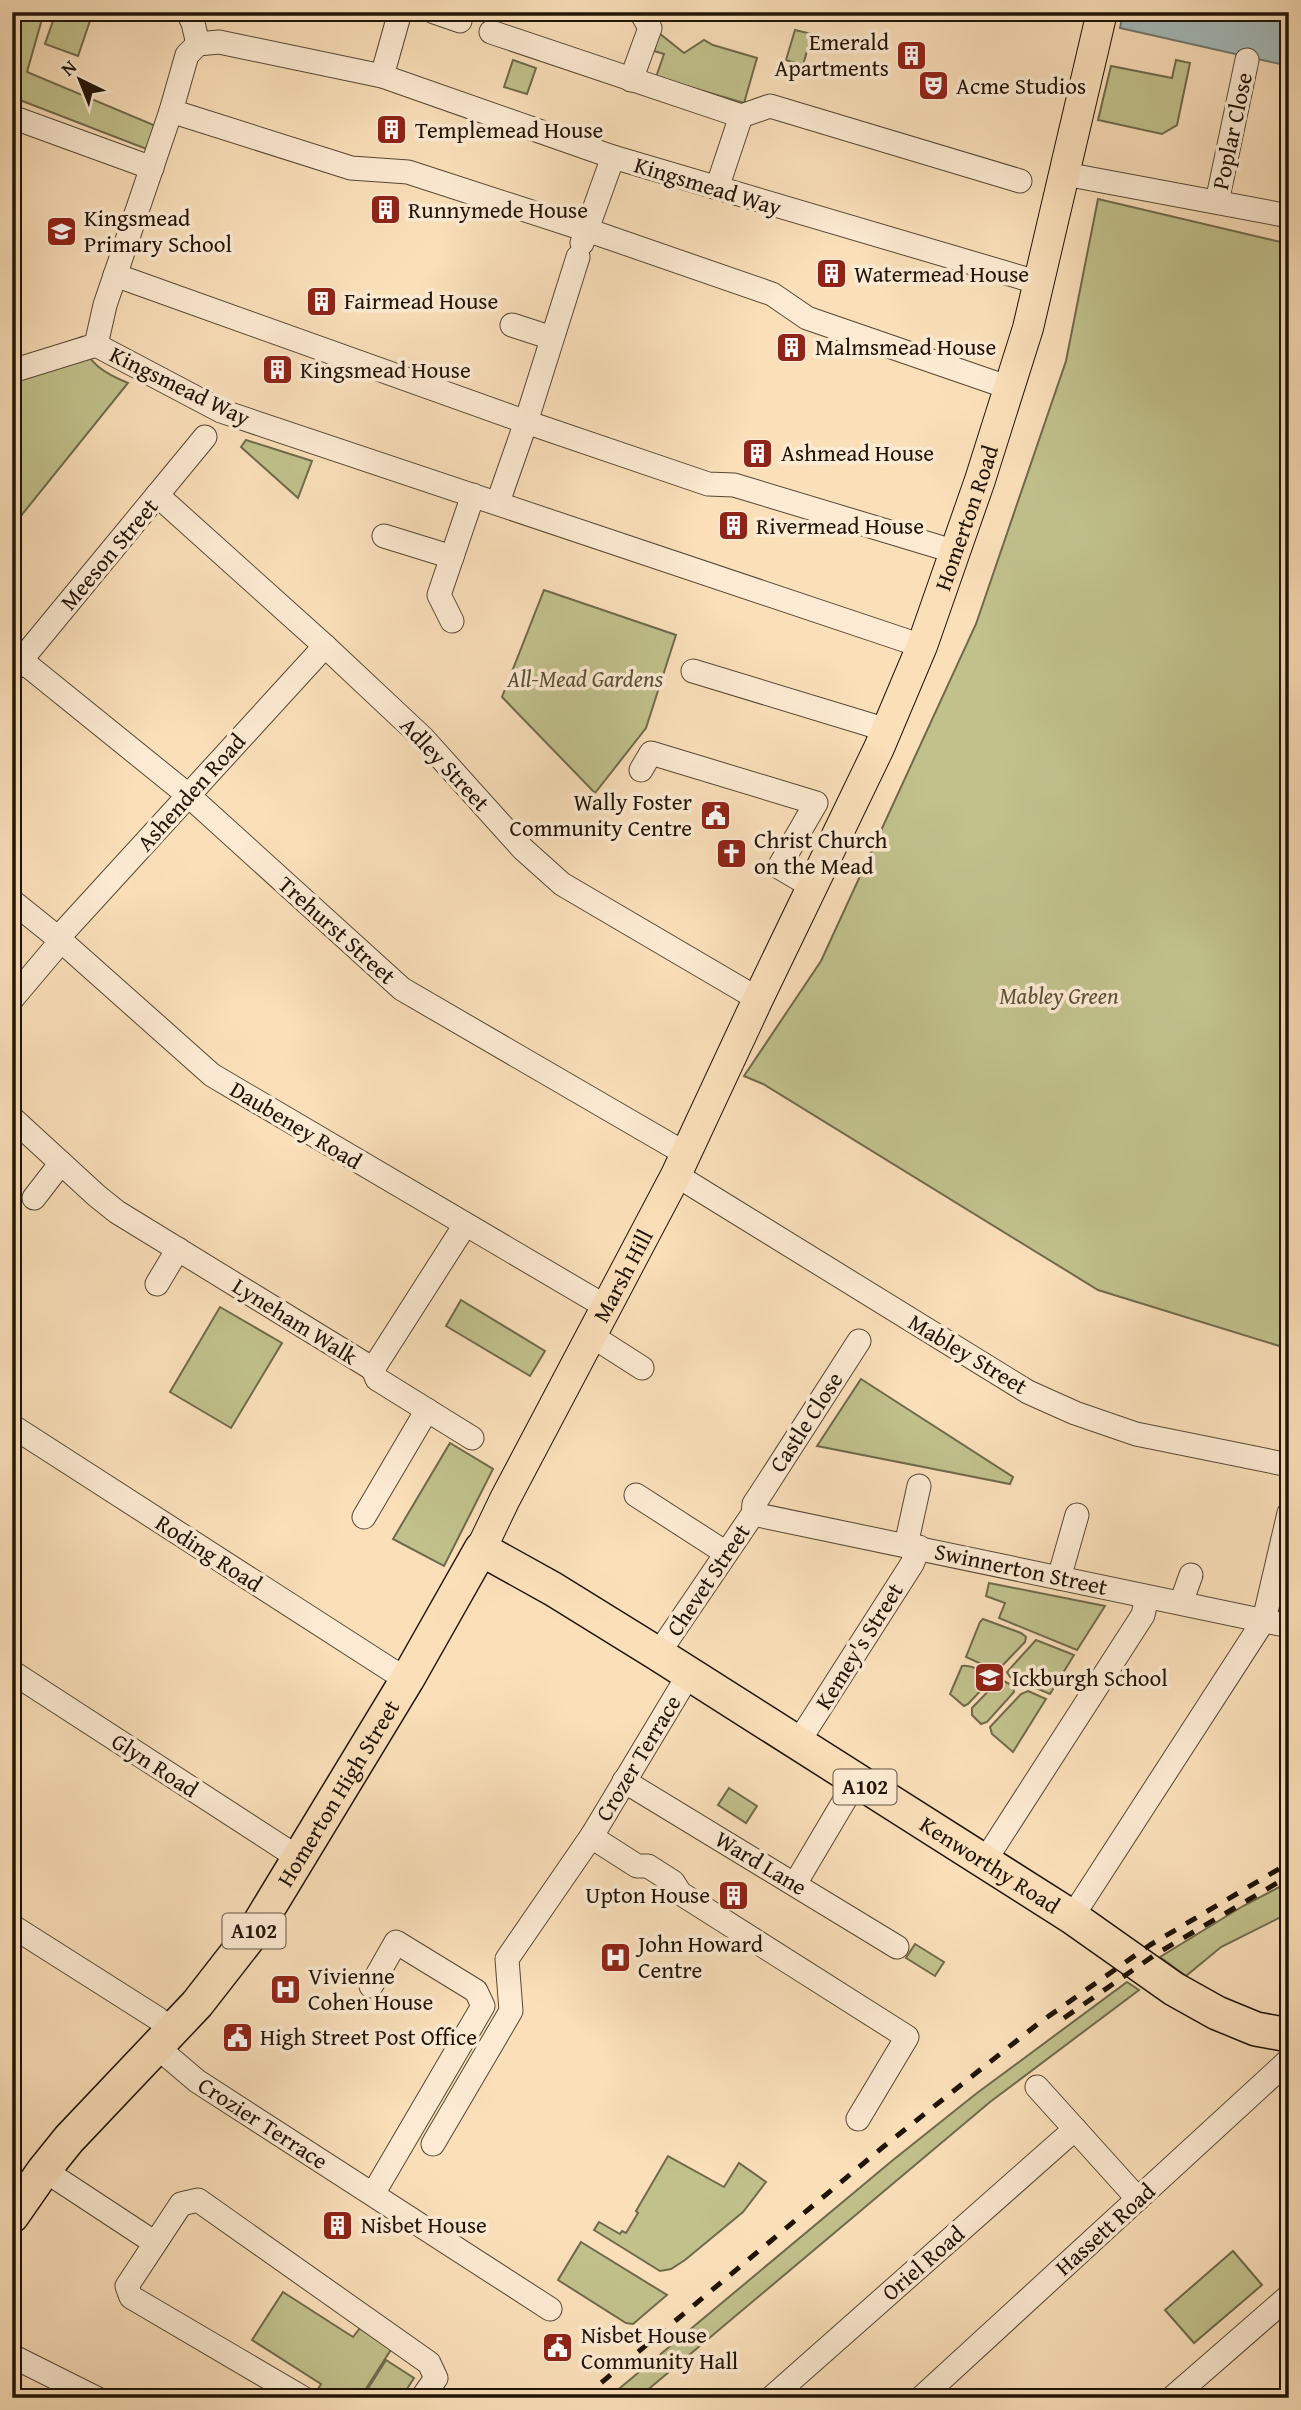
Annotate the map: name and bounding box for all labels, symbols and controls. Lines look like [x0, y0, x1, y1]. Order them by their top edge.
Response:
place label: Emerald Apartments [774, 25, 890, 84]
building icon: Emerald Apartments [895, 38, 929, 72]
north arrow [46, 46, 116, 116]
text: N [54, 53, 83, 82]
theatre icon: Acme Studios [916, 69, 950, 103]
place label: Acme Studios [956, 69, 1086, 102]
street label: Poplar Close [1203, 69, 1260, 193]
building icon: Templemead House [375, 113, 409, 147]
place label: Templemead House [415, 113, 603, 146]
street label: Kingsmead Way [630, 147, 786, 224]
building icon: Runnymede House [368, 193, 402, 227]
place label: Runnymede House [408, 193, 588, 226]
place label: Kingsmead Primary School [84, 201, 232, 260]
school or university icon: Kingsmead Primary School [44, 214, 78, 248]
building icon: Watermead House [814, 257, 848, 291]
place label: Watermead House [854, 257, 1029, 290]
building icon: Fairmead House [304, 284, 338, 318]
place label: Fairmead House [344, 284, 498, 317]
building icon: Malmsmead House [775, 330, 809, 364]
place label: Malmsmead House [815, 330, 996, 363]
street label: Kingsmead Way [105, 337, 256, 434]
building icon: Kingsmead House [260, 353, 294, 387]
place label: Kingsmead House [300, 353, 471, 386]
building icon: Ashmead House [741, 436, 775, 470]
place label: Ashmead House [781, 436, 934, 469]
street label: Homerton Road [926, 440, 1006, 595]
street label: Meeson Street [52, 490, 165, 617]
building icon: Rivermead House [716, 509, 750, 543]
place label: Rivermead House [756, 509, 924, 542]
park label: All-Mead Gardens [506, 662, 664, 695]
street label: Adley Street [393, 709, 498, 818]
street label: Ashenden Road [129, 725, 253, 858]
place label: Wally Foster Community Centre [509, 785, 693, 844]
public building icon: Wally Foster Community Centre [698, 798, 732, 832]
place label: Christ Church on the Mead [754, 823, 888, 882]
church icon: Christ Church on the Mead [714, 836, 748, 870]
street label: Trehurst Street [271, 868, 403, 991]
park label: Mabley Green [999, 979, 1119, 1012]
street label: Daubeney Road [224, 1072, 369, 1177]
street label: Marsh Hill [584, 1223, 661, 1328]
street label: Lyneham Walk [226, 1269, 364, 1372]
street label: Mabley Street [903, 1305, 1034, 1402]
street label: Castle Close [761, 1365, 850, 1478]
street label: Roding Road [149, 1506, 270, 1600]
street label: Chevet Street [658, 1517, 757, 1643]
street label: Swinnerton Street [932, 1534, 1111, 1603]
street label: Kemey's Street [806, 1576, 911, 1715]
school or university icon: Ickburgh School [972, 1661, 1006, 1695]
place label: Ickburgh School [1012, 1661, 1168, 1694]
street label: Crozer Terrace [587, 1688, 688, 1827]
street label: Homerton High Street [268, 1693, 407, 1893]
street label: Glyn Road [105, 1724, 206, 1805]
road number: A102 [834, 1770, 896, 1804]
street label: Kenworthy Road [914, 1808, 1067, 1922]
street label: Ward Lane [709, 1822, 813, 1903]
place label: Upton House [585, 1878, 710, 1911]
building icon: Upton House [716, 1878, 750, 1912]
road number: A102 [222, 1913, 286, 1948]
place label: John Howard Centre [635, 1927, 764, 1986]
hospital icon: John Howard Centre [598, 1940, 632, 1974]
place label: Vivienne Cohen House [308, 1959, 433, 2018]
hospital icon: Vivienne Cohen House [268, 1972, 302, 2006]
public building icon: High Street Post Office [220, 2020, 254, 2054]
place label: High Street Post Office [260, 2020, 477, 2053]
street label: Crozier Terrace [192, 2068, 335, 2177]
street label: Hassett Road [1047, 2174, 1163, 2283]
building icon: Nisbet House [321, 2208, 355, 2242]
place label: Nisbet House [361, 2208, 487, 2241]
street label: Oriel Road [874, 2217, 972, 2308]
place label: Nisbet House Community Hall [581, 2318, 738, 2377]
public building icon: Nisbet House Community Hall [541, 2331, 575, 2365]

